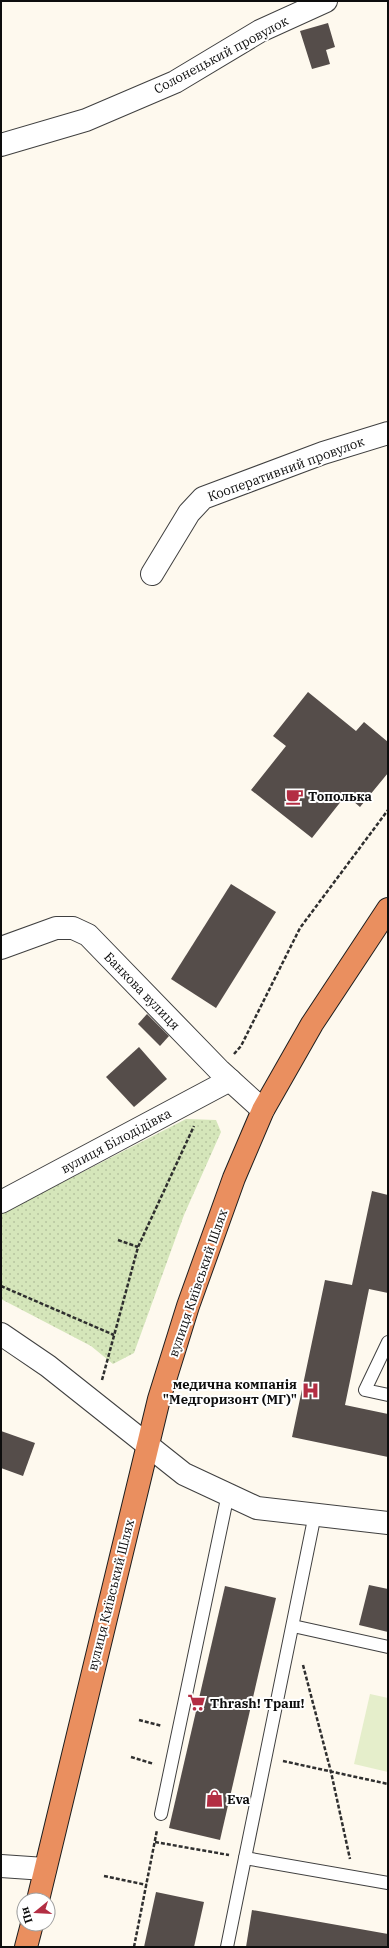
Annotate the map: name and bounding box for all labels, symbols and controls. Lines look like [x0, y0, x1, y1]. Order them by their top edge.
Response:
street label: Солонецький провулок [151, 12, 292, 98]
street label: Кооперативний провулок [205, 433, 367, 505]
cafe icon: Тополька [285, 786, 305, 806]
place label: Тополька [308, 788, 373, 805]
street label: Банкова вулиця [100, 948, 184, 1034]
street label: вулиця Білодідівка [58, 1105, 174, 1177]
street label: вулиця Київський Шлях [165, 1207, 231, 1359]
place label: медична компанія "Медгоризонт (МГ)" [163, 1376, 297, 1408]
hospital icon: медична компанія "Медгоризонт (МГ)" [300, 1381, 320, 1401]
street label: вулиця Київський Шлях [84, 1518, 138, 1672]
supermarket icon: Thrash! Траш! [187, 1693, 207, 1713]
place label: Thrash! Траш! [210, 1695, 305, 1712]
shop icon: Eva [204, 1789, 224, 1809]
place label: Eva [227, 1791, 251, 1808]
north arrow [16, 1892, 56, 1932]
text: Пн [17, 1905, 36, 1925]

